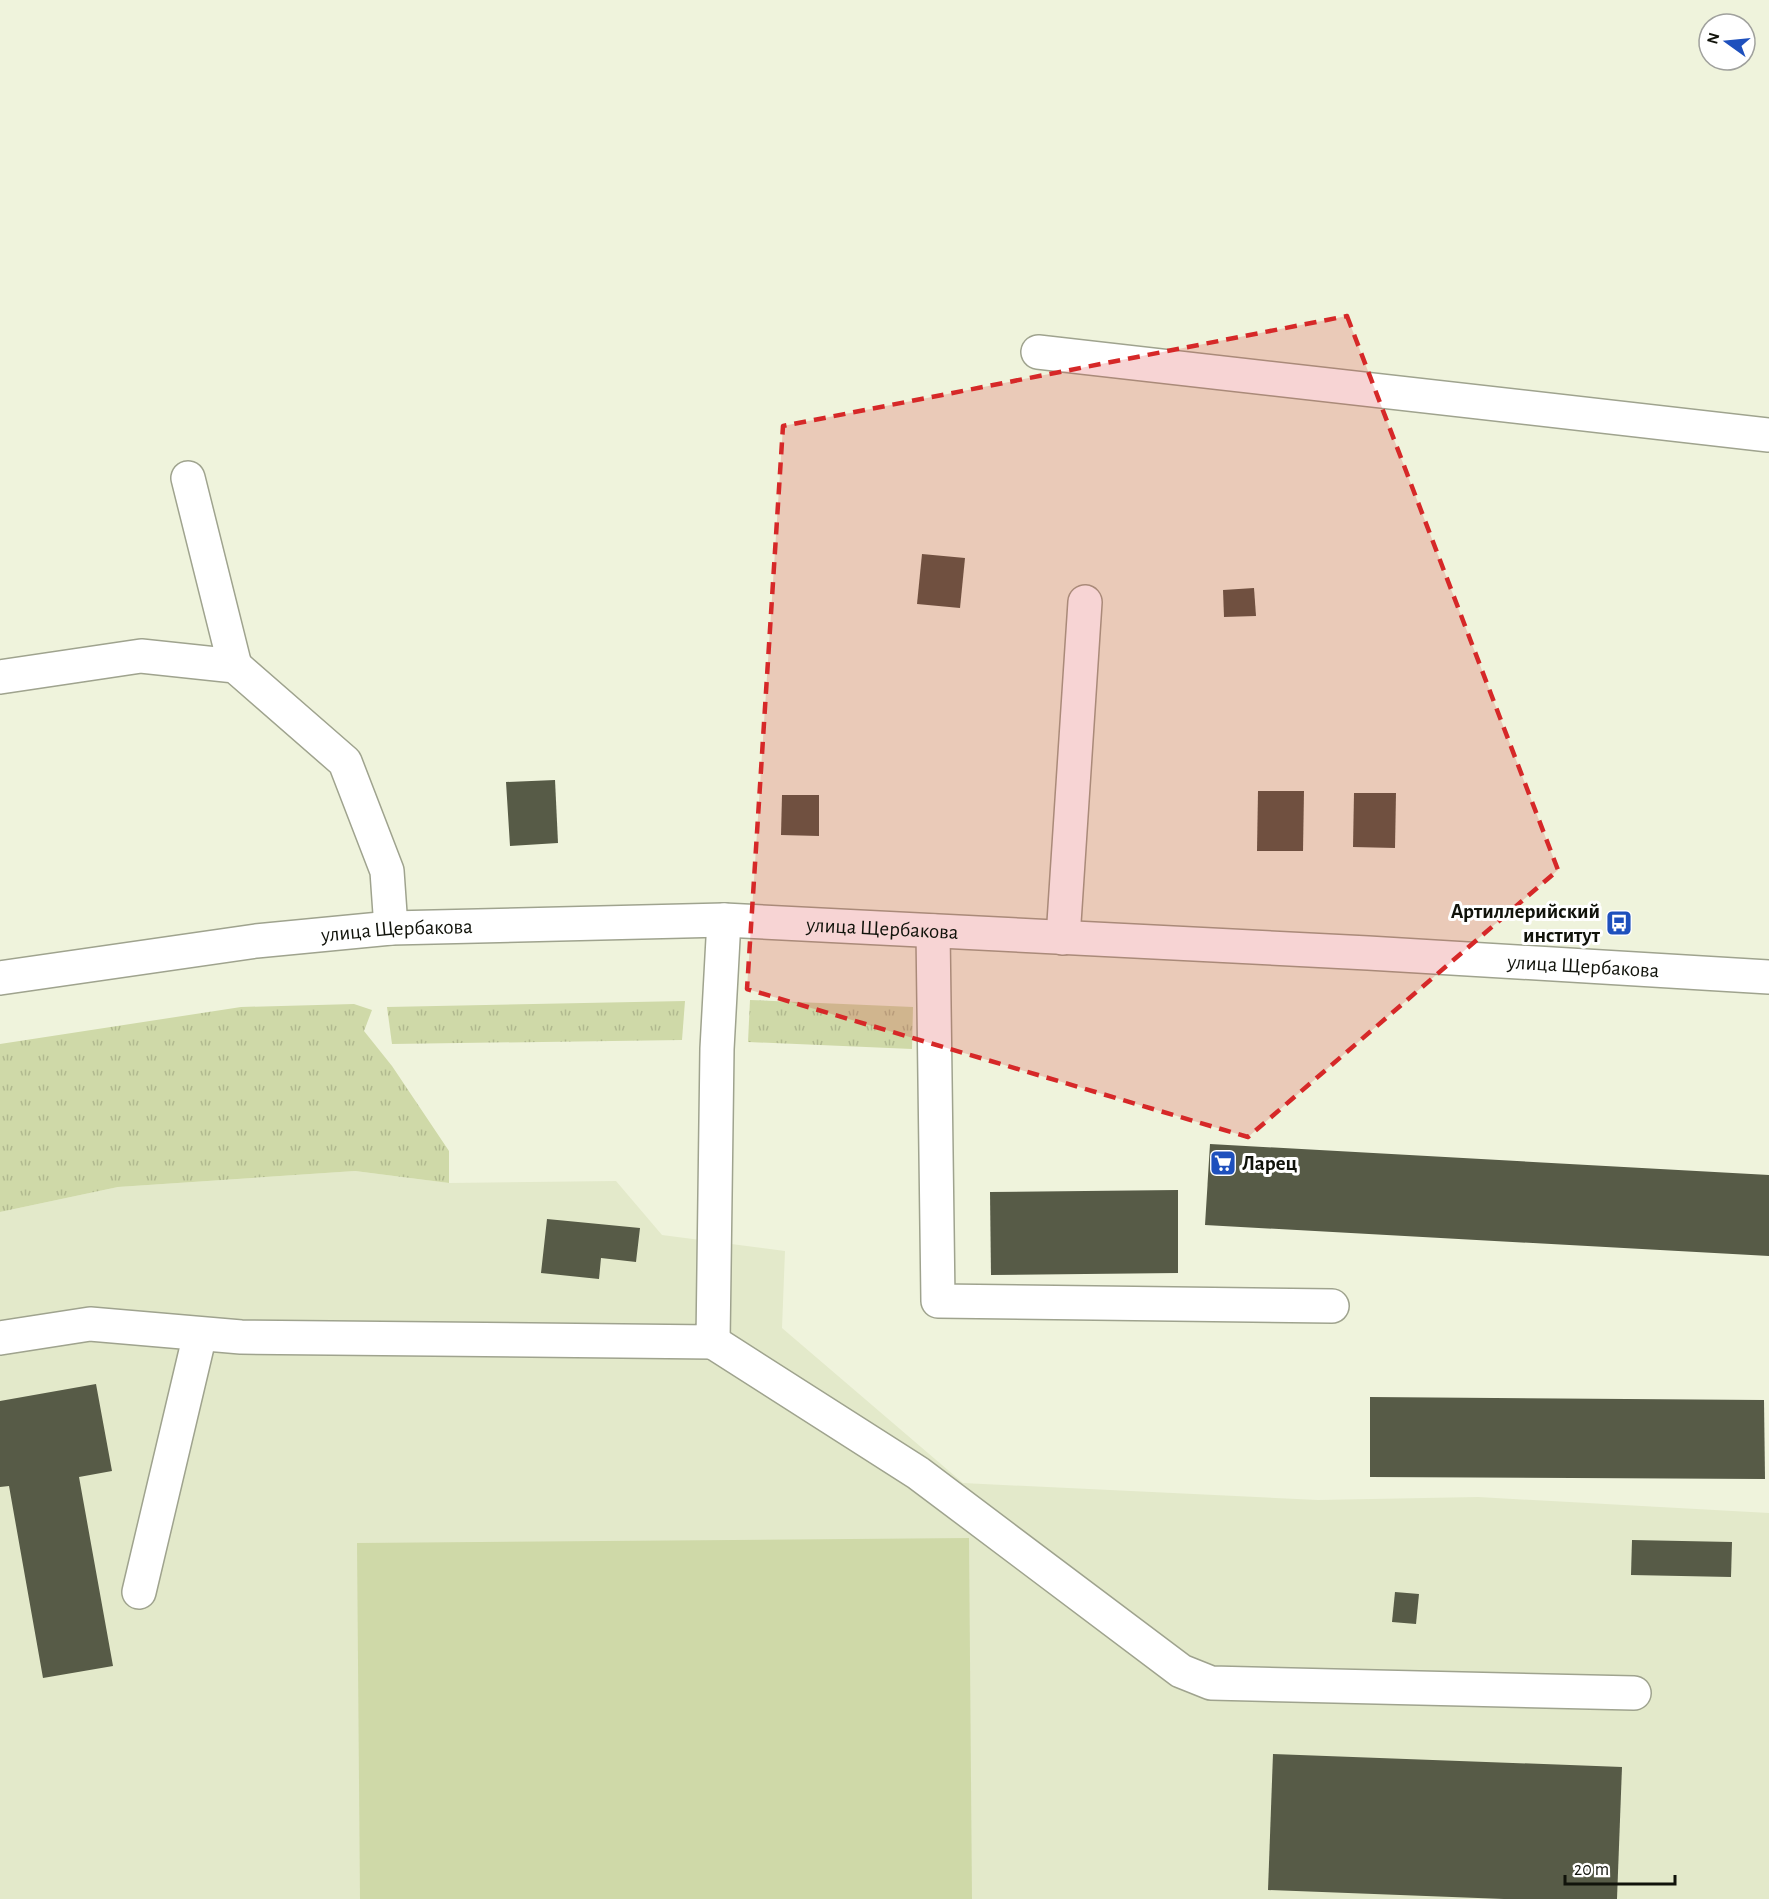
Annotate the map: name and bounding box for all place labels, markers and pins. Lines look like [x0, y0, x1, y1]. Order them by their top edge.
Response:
place label: Артиллерийский институт [1451, 901, 1601, 946]
bus stop icon: Артиллерийский институт [1604, 908, 1634, 938]
supermarket icon: Ларец [1208, 1148, 1238, 1178]
place label: Ларец [1242, 1153, 1298, 1174]

